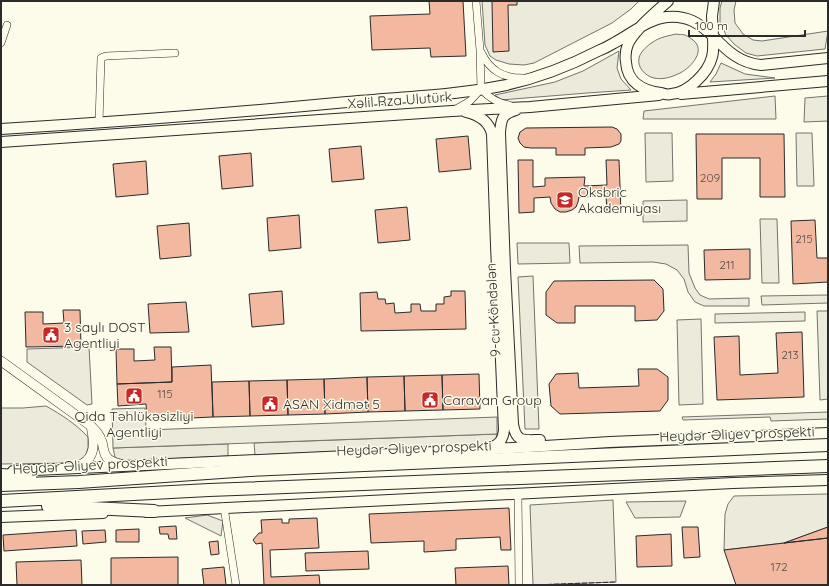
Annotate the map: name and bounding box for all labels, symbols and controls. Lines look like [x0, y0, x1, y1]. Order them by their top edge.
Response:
scale bar [689, 12, 805, 38]
text: 100 m [695, 18, 728, 33]
street label: Xəlil Rza Ulutürk [347, 87, 453, 113]
house number: 209 [700, 170, 721, 185]
place label: Oksbric Akademiyası [578, 183, 661, 217]
school or university icon: Oksbric Akademiyası [555, 190, 575, 210]
house number: 215 [795, 231, 813, 246]
house number: 211 [719, 257, 735, 272]
street label: 9-cu Köndələn [482, 263, 504, 357]
place label: 3 saylı DOST Agentliyi [64, 318, 145, 352]
public building icon: 3 saylı DOST Agentliyi [41, 325, 61, 345]
house number: 213 [781, 347, 799, 362]
public building icon: Qida Təhlükəsizliyi Agentliyi [124, 386, 144, 406]
house number: 115 [157, 386, 173, 401]
public building icon: Caravan Group [420, 390, 440, 410]
place label: Caravan Group [443, 391, 542, 409]
public building icon: ASAN Xidmət 5 [260, 394, 280, 414]
place label: ASAN Xidmət 5 [283, 395, 380, 413]
place label: Qida Təhlükəsizliyi Agentliyi [75, 407, 193, 441]
street label: Heydər Əliyev prospekti [659, 422, 815, 446]
street label: Heydər Əliyev prospekti [336, 436, 492, 460]
street label: Heydər Əliyev prospekti [12, 452, 168, 478]
house number: 172 [770, 559, 788, 574]

